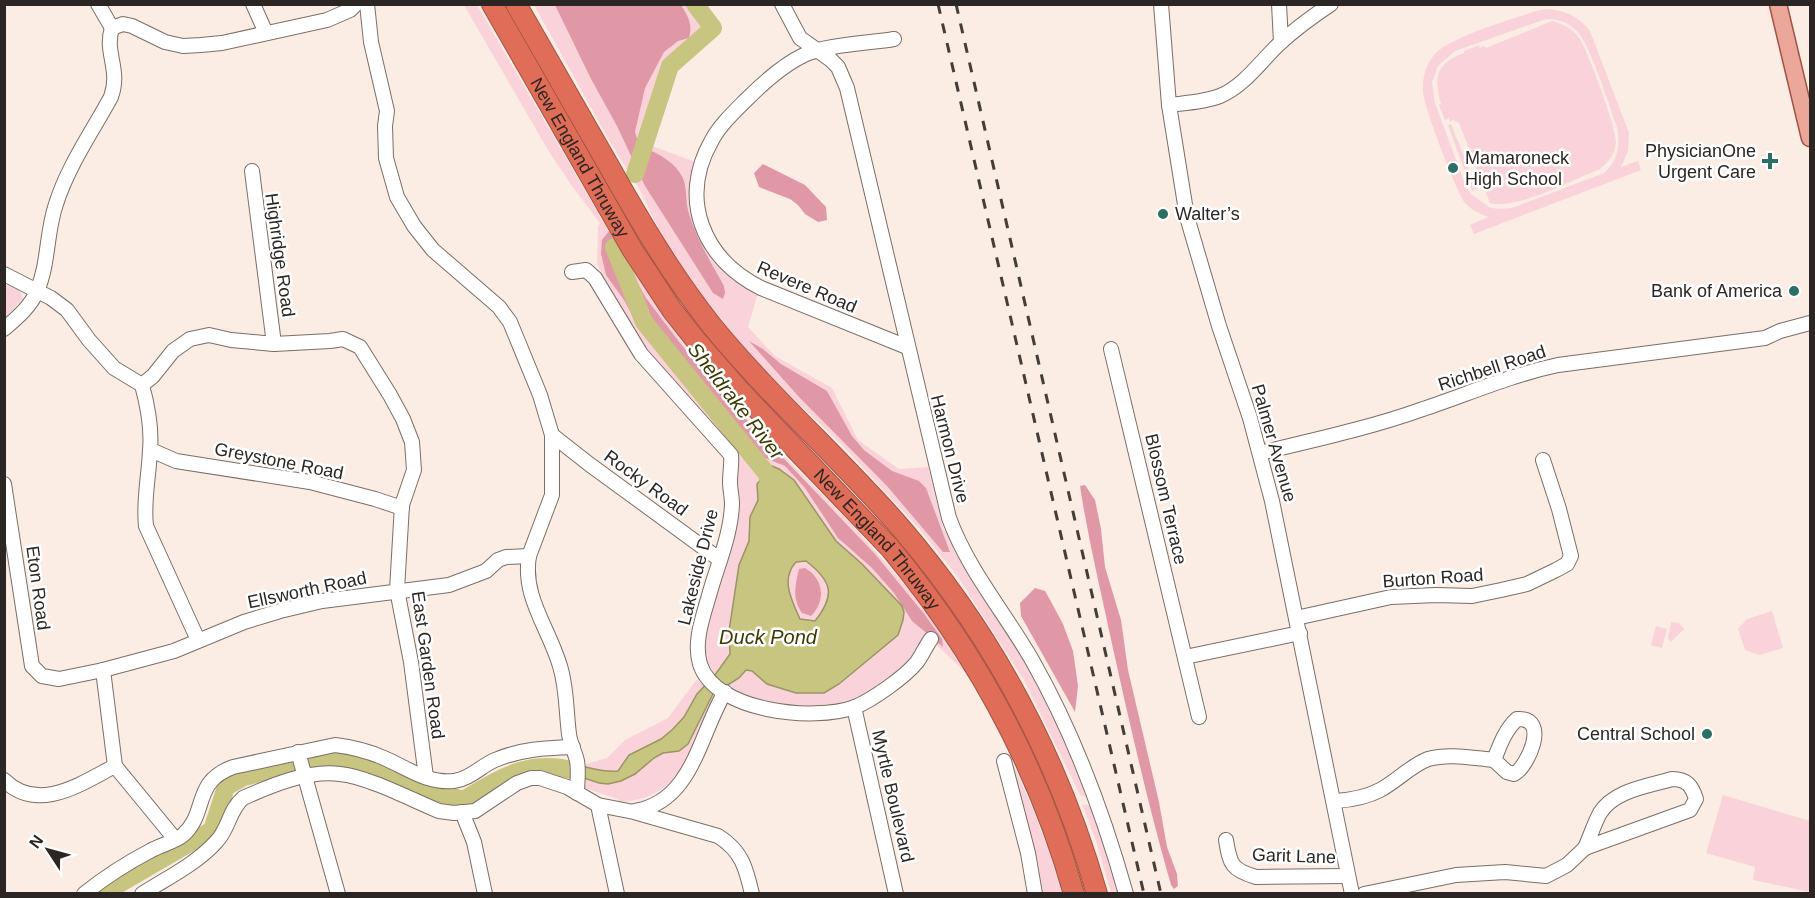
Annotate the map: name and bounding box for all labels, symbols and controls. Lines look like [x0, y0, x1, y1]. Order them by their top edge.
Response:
street label: New England Thruway [526, 74, 633, 241]
place label: PhysicianOne Urgent Care [1645, 141, 1756, 182]
place label: Mamaroneck High School [1465, 148, 1570, 189]
marker: PhysicianOne Urgent Care [1761, 152, 1779, 170]
marker: Mamaroneck High School [1446, 161, 1460, 175]
street label: Highridge Road [261, 192, 299, 318]
place label: Walter’s [1175, 204, 1240, 224]
marker: Walter’s [1156, 207, 1170, 221]
street label: Revere Road [754, 257, 860, 317]
place label: Bank of America [1651, 281, 1783, 301]
marker: Bank of America [1787, 284, 1801, 298]
water label: Sheldrake River [684, 338, 789, 465]
street label: Richbell Road [1436, 341, 1548, 395]
street label: Palmer Avenue [1248, 382, 1300, 504]
street label: Harmon Drive [927, 393, 973, 505]
street label: Blossom Terrace [1141, 432, 1191, 566]
street label: Greystone Road [213, 439, 345, 483]
street label: Rocky Road [600, 446, 692, 520]
street label: New England Thruway [810, 465, 944, 614]
street label: Lakeside Drive [674, 507, 722, 627]
street label: Eton Road [22, 544, 54, 632]
street label: Burton Road [1382, 564, 1484, 592]
street label: Ellsworth Road [246, 568, 368, 612]
street label: East Garden Road [408, 590, 448, 740]
water label: Duck Pond [719, 626, 818, 648]
place label: Central School [1577, 724, 1695, 744]
marker: Central School [1700, 727, 1714, 741]
street label: Myrtle Boulevard [868, 728, 918, 864]
north arrow [18, 820, 78, 880]
text: N [26, 832, 47, 851]
street label: Garit Lane [1252, 845, 1336, 867]

